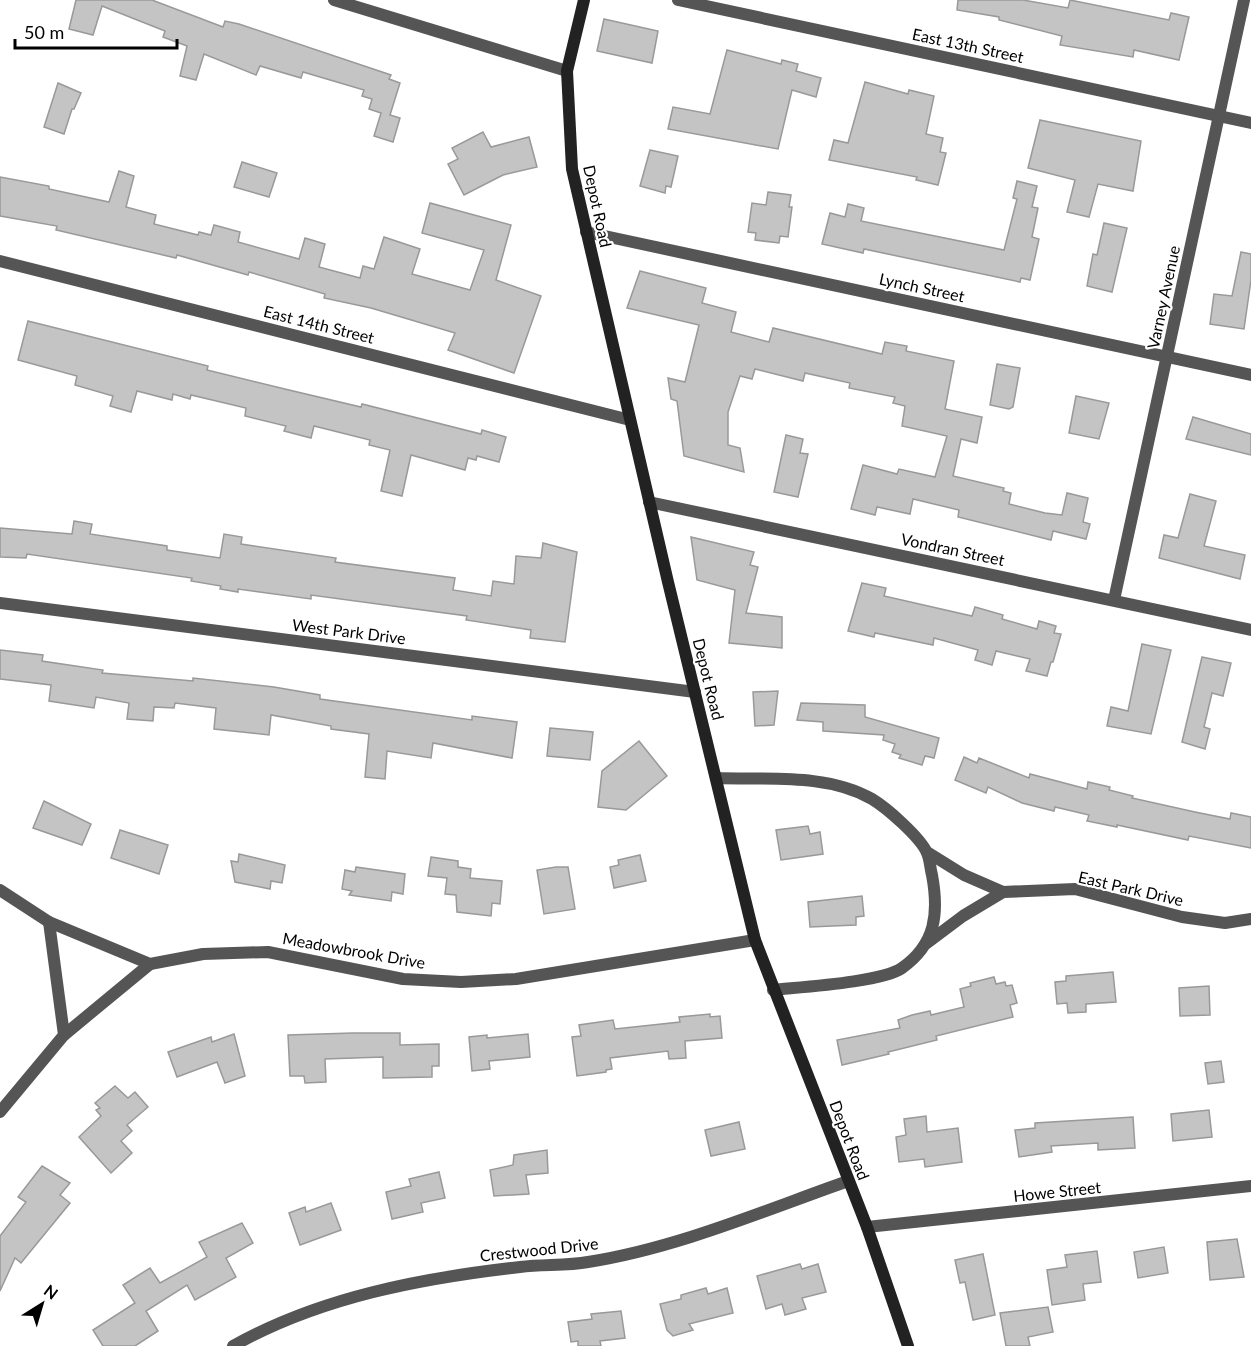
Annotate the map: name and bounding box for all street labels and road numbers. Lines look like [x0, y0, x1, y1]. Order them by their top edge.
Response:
street label: East 13th Street [911, 24, 1026, 66]
street label: Depot Road [580, 163, 616, 249]
street label: Varney Avenue [1143, 244, 1183, 350]
street label: Lynch Street [878, 269, 967, 305]
street label: East 14th Street [262, 301, 377, 347]
street label: Vondran Street [899, 529, 1007, 569]
street label: West Park Drive [291, 615, 407, 647]
street label: Depot Road [690, 636, 728, 722]
street label: East Park Drive [1077, 867, 1185, 909]
street label: Meadowbrook Drive [281, 928, 427, 972]
street label: Depot Road [826, 1098, 874, 1182]
street label: Howe Street [1012, 1177, 1102, 1205]
street label: Crestwood Drive [479, 1233, 599, 1265]

